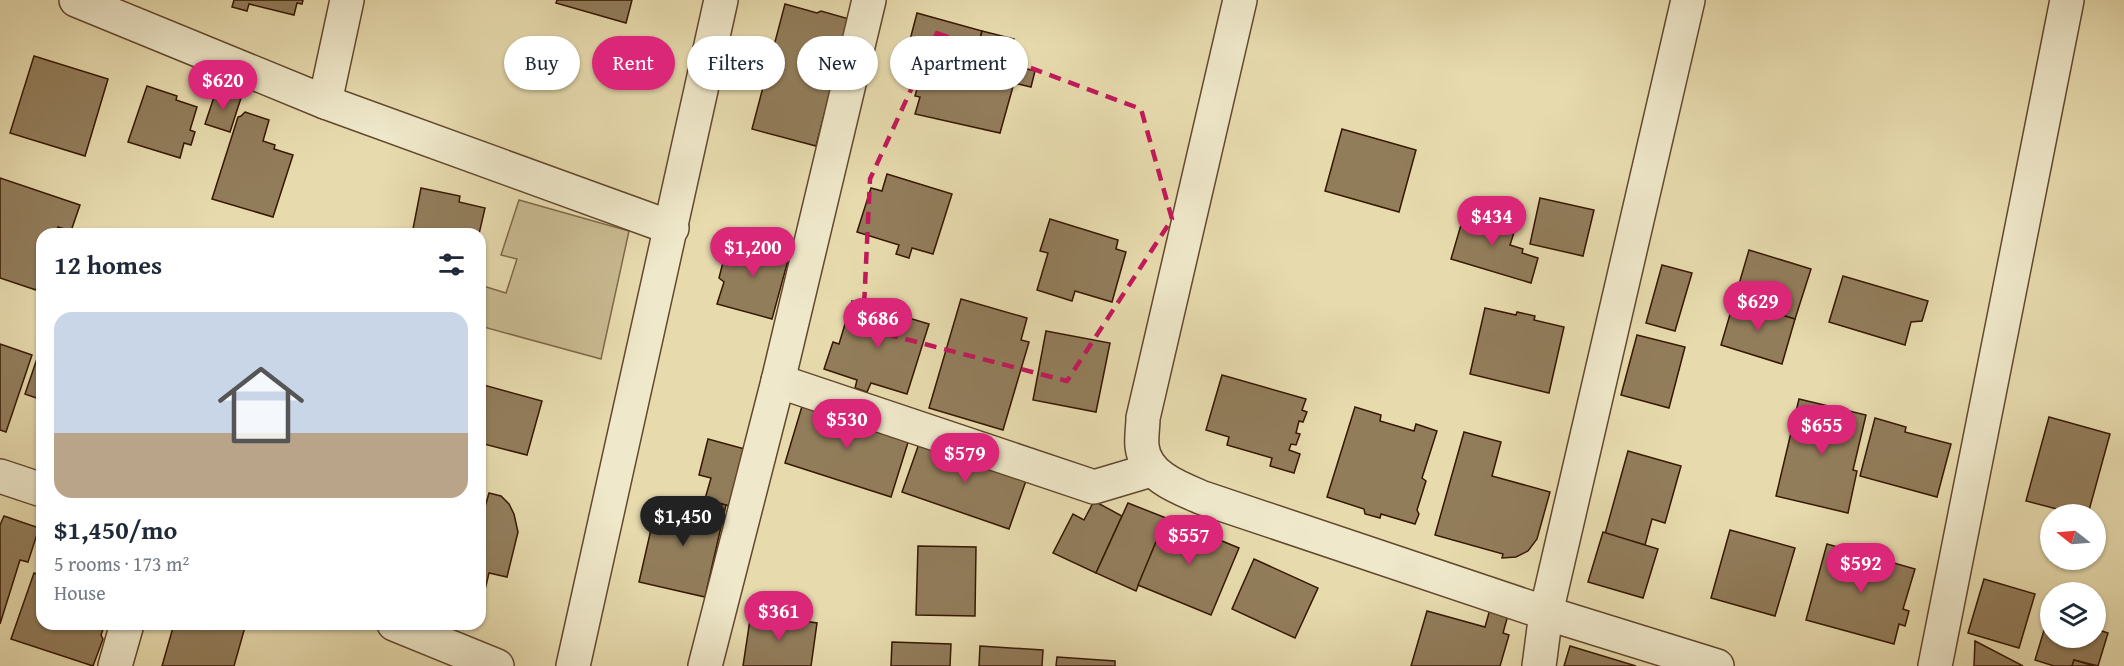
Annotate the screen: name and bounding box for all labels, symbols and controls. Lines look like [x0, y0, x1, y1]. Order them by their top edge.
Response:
chip: Buy [504, 36, 580, 90]
chip: Rent [592, 36, 675, 90]
chip: Filters [687, 36, 785, 90]
chip: New [797, 36, 878, 90]
chip: Apartment [890, 36, 1028, 90]
pin: $620 [187, 60, 259, 111]
text: $620 [202, 65, 244, 94]
pin: $434 [1456, 196, 1528, 247]
text: $434 [1471, 201, 1513, 230]
pin: $1,200 [704, 227, 802, 278]
text: $1,200 [724, 232, 782, 261]
text: 12 homes [54, 245, 162, 284]
icon: filters [435, 248, 468, 281]
pin: $629 [1722, 281, 1794, 332]
text: $629 [1737, 286, 1779, 315]
pin: $686 [842, 298, 914, 349]
text: $686 [857, 303, 899, 332]
icon: home [207, 351, 315, 459]
pin: $530 [811, 399, 883, 450]
text: $530 [826, 404, 868, 433]
pin: $655 [1786, 405, 1858, 456]
text: $655 [1801, 410, 1843, 439]
pin: $579 [929, 433, 1001, 484]
text: $579 [944, 438, 986, 467]
pin: $1,450 [634, 496, 732, 547]
text: $1,450 [654, 501, 712, 530]
north arrow [2040, 504, 2106, 570]
map controls [2040, 504, 2106, 648]
text: $1,450/mo [54, 510, 177, 549]
pin: $557 [1153, 515, 1225, 566]
text: $557 [1168, 520, 1210, 549]
pin: $592 [1825, 543, 1897, 594]
text: $592 [1840, 548, 1882, 577]
text: 5 rooms · 173 m² [54, 549, 189, 578]
text: House [54, 578, 106, 607]
button: layers [2040, 582, 2106, 648]
pin: $361 [743, 591, 815, 642]
text: $361 [758, 596, 800, 625]

